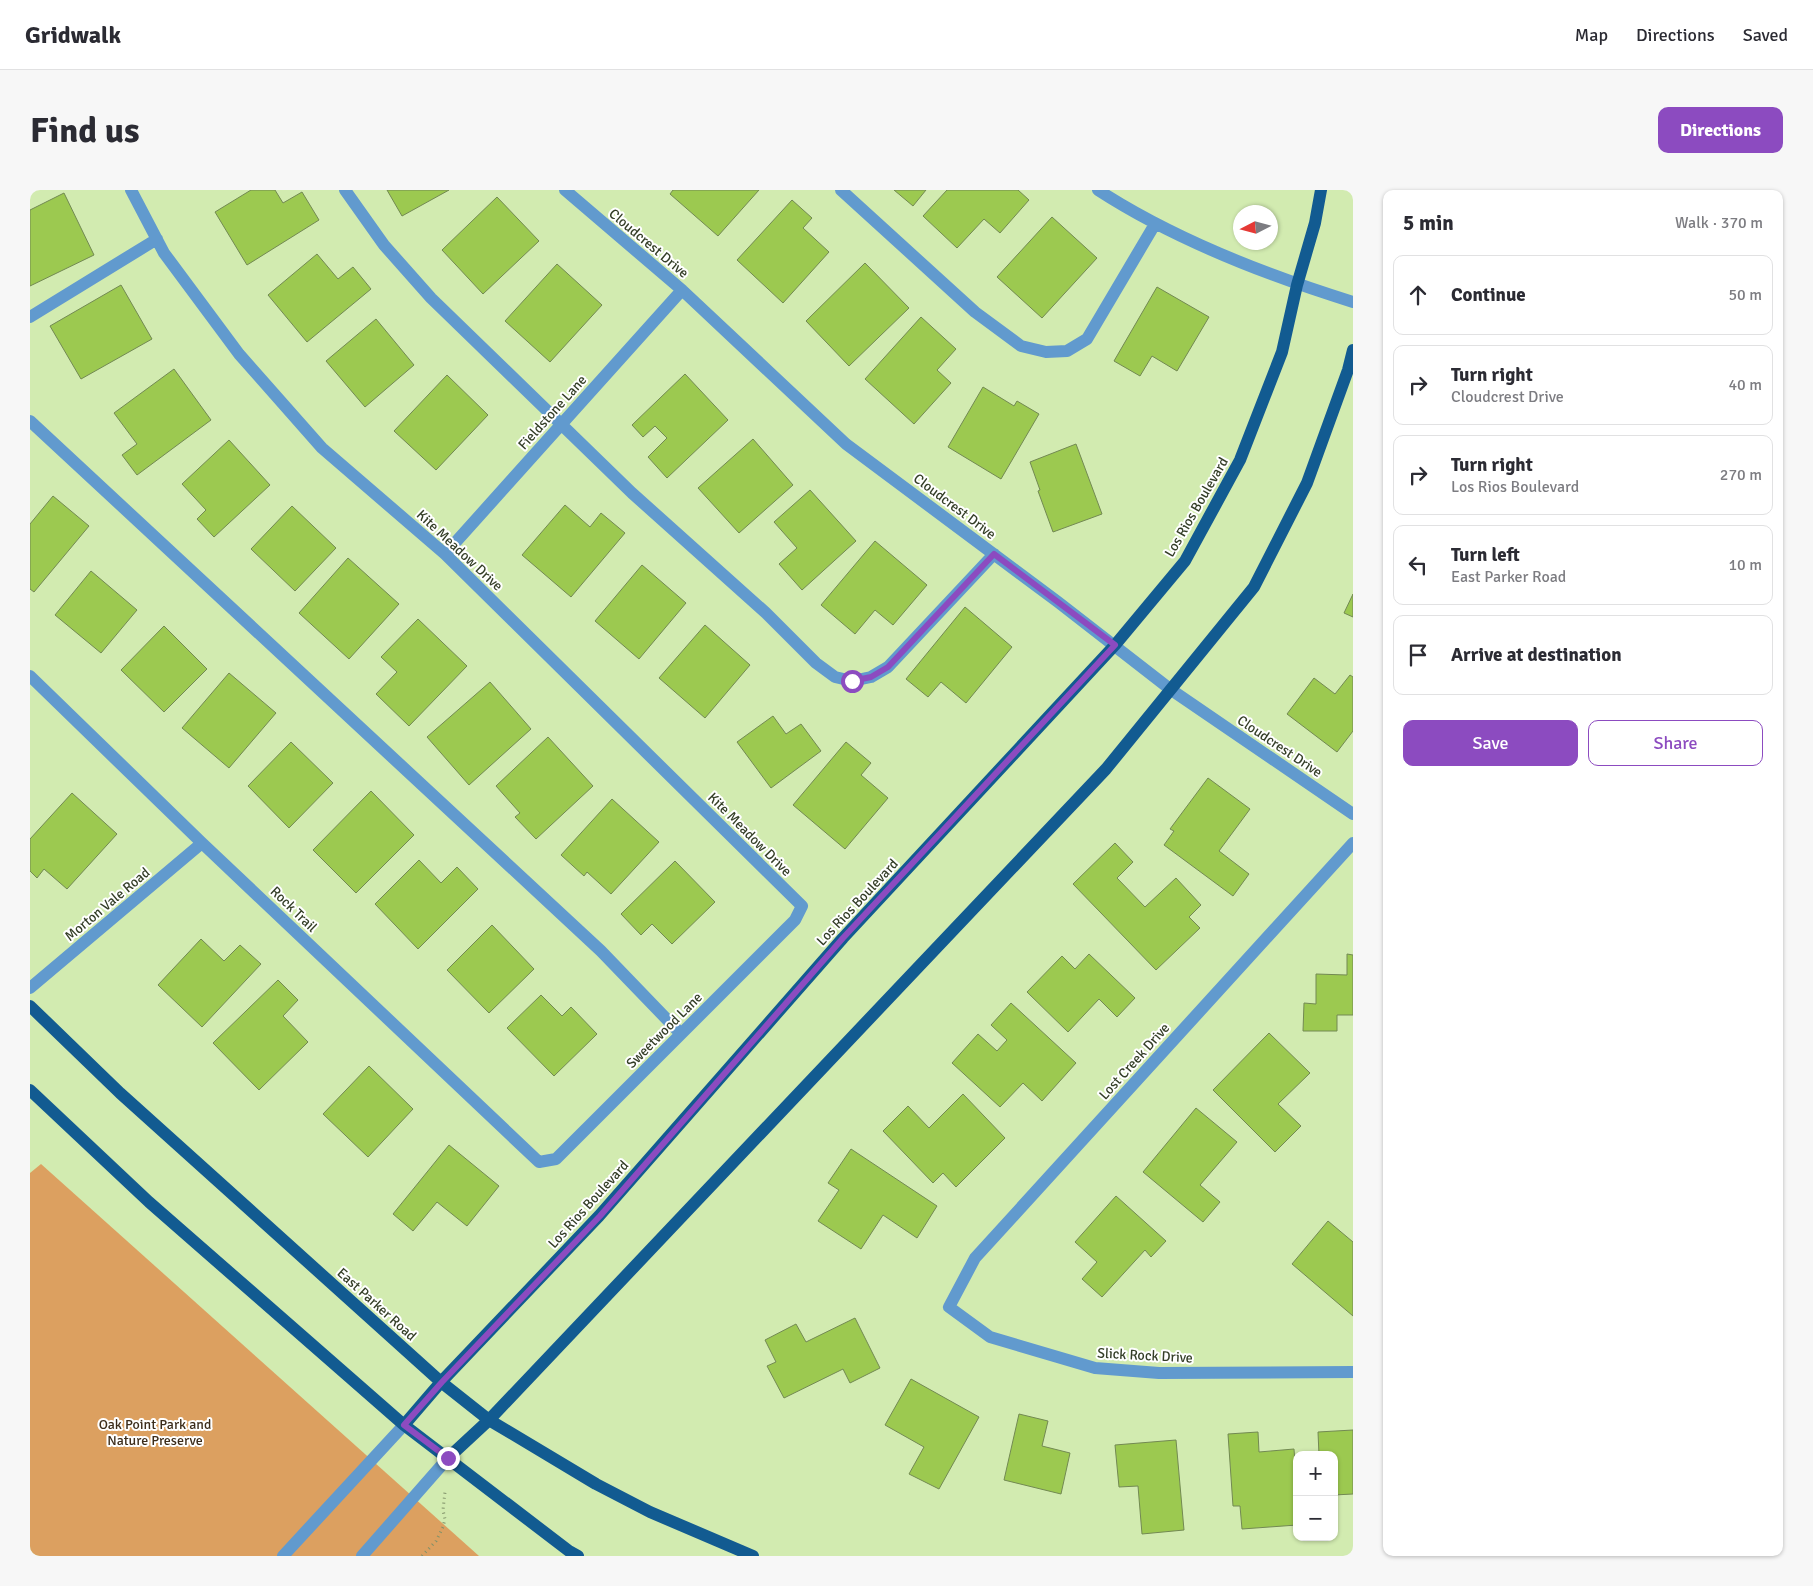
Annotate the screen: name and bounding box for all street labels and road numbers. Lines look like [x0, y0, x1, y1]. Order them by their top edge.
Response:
street label: Cloudcrest Drive [605, 205, 692, 282]
street label: Fieldstone Lane [514, 372, 590, 453]
street label: Los Rios Boulevard [1161, 454, 1232, 560]
street label: Cloudcrest Drive [910, 470, 999, 543]
street label: Kite Meadow Drive [413, 506, 506, 595]
street label: Cloudcrest Drive [1234, 712, 1325, 781]
street label: Kite Meadow Drive [704, 789, 795, 880]
street label: Los Rios Boulevard [813, 856, 902, 949]
street label: Morton Vale Road [61, 864, 153, 945]
street label: Rock Trail [267, 883, 321, 936]
street label: Sweetwood Lane [623, 989, 706, 1072]
street label: Lost Creek Drive [1096, 1020, 1173, 1103]
street label: Los Rios Boulevard [545, 1157, 632, 1252]
street label: East Parker Road [334, 1264, 420, 1344]
street label: Slick Rock Drive [1097, 1345, 1193, 1366]

